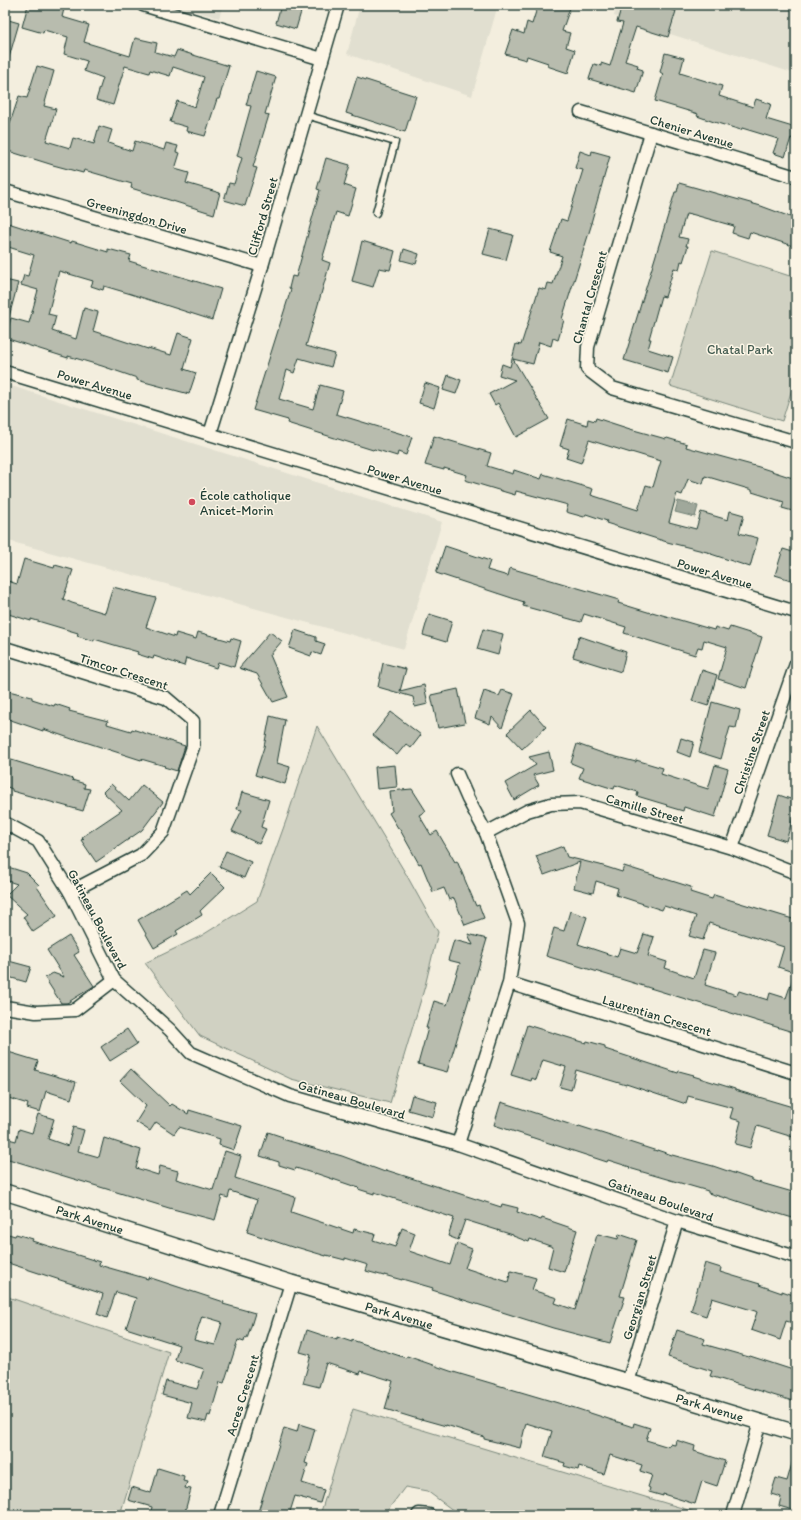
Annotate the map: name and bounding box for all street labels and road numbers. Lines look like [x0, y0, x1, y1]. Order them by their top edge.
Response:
street label: Chenier Avenue [648, 112, 736, 151]
street label: Clifford Street [244, 175, 281, 257]
street label: Greeningdon Drive [85, 194, 189, 237]
street label: Chantal Crescent [569, 249, 610, 346]
street label: Power Avenue [55, 366, 134, 403]
street label: Power Avenue [365, 461, 444, 498]
street label: Power Avenue [675, 555, 754, 592]
street label: Timcor Crescent [78, 650, 170, 693]
street label: Christine Street [730, 708, 773, 796]
street label: Camille Street [604, 790, 686, 827]
street label: Gatineau Boulevard [65, 867, 130, 972]
street label: Laurentian Crescent [601, 992, 713, 1039]
street label: Gatineau Boulevard [296, 1077, 407, 1122]
street label: Gatineau Boulevard [606, 1174, 716, 1225]
street label: Park Avenue [54, 1202, 125, 1237]
street label: Georgian Street [619, 1253, 660, 1342]
street label: Park Avenue [364, 1298, 435, 1332]
street label: Acres Crescent [223, 1353, 262, 1438]
street label: Park Avenue [674, 1390, 745, 1425]

